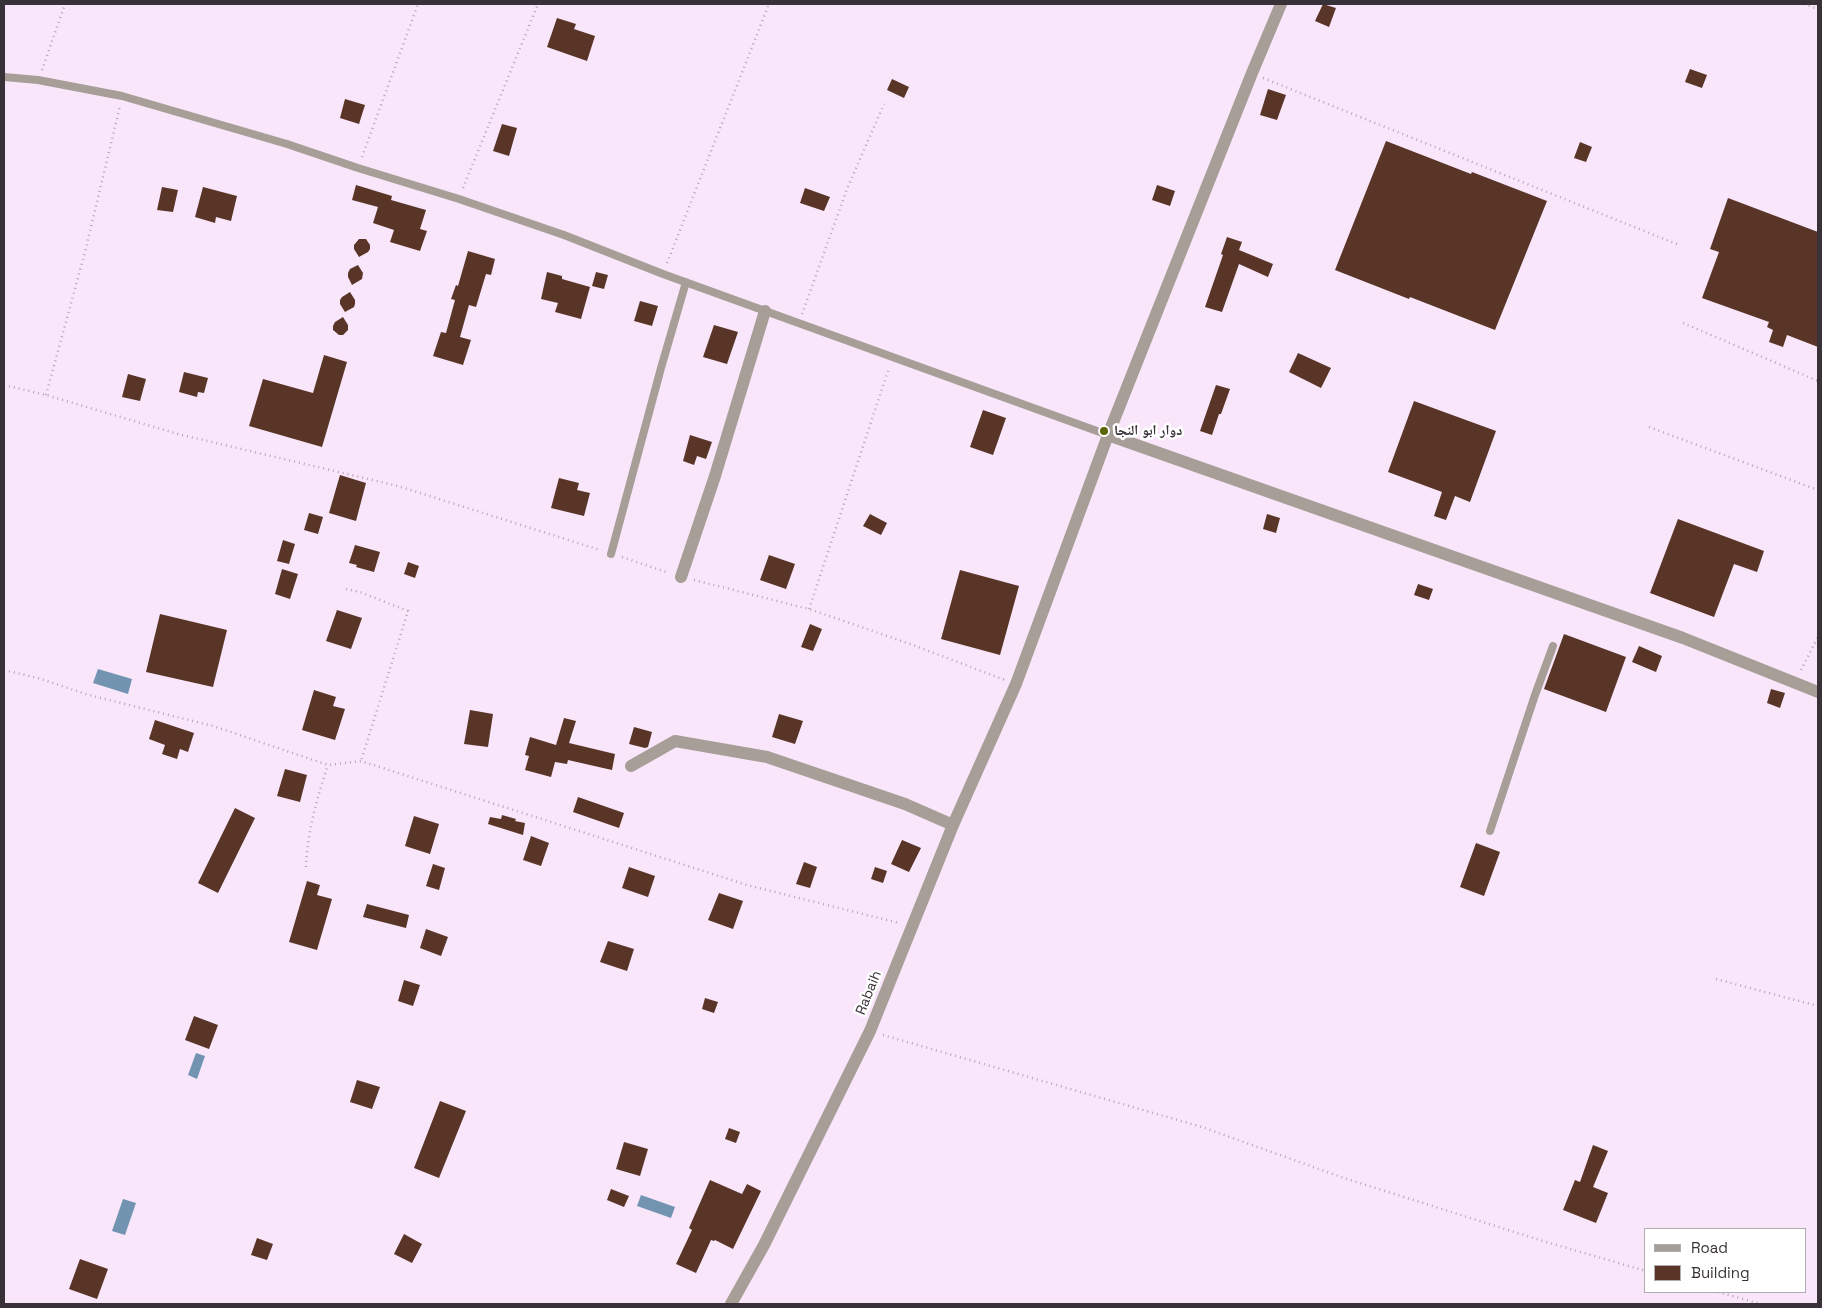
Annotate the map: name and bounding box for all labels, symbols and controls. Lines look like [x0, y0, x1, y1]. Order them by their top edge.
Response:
place label: دوار ابو النجا [1114, 423, 1182, 439]
marker: دوار ابو النجا [1098, 425, 1110, 437]
street label: Rabaih [853, 969, 885, 1017]
legend [1644, 1228, 1807, 1293]
text: Road [1691, 1238, 1728, 1257]
text: Building [1691, 1263, 1750, 1282]

